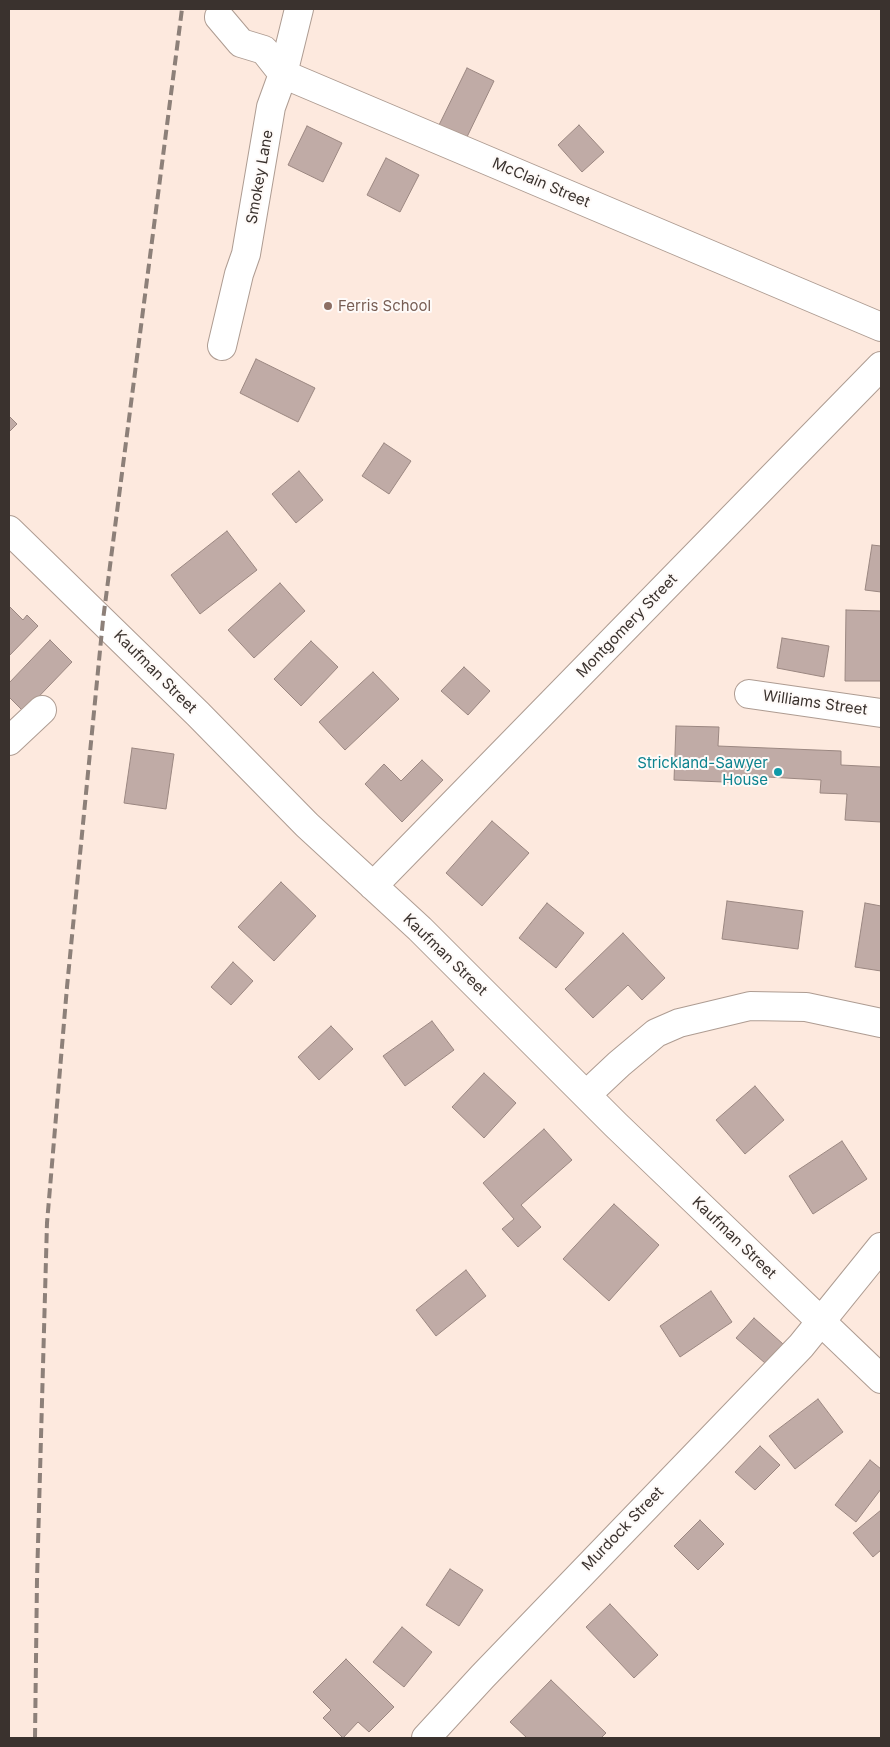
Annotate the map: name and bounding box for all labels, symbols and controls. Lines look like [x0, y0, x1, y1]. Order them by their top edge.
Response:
street label: Smokey Lane [243, 129, 277, 225]
street label: McClain Street [490, 154, 592, 212]
place label: Ferris School [338, 297, 431, 315]
marker: Ferris School [322, 300, 334, 312]
street label: Montgomery Street [573, 570, 681, 682]
street label: Kaufman Street [110, 627, 200, 717]
street label: Williams Street [762, 687, 868, 719]
place label: Strickland-Sawyer House [637, 754, 768, 789]
marker: Strickland-Sawyer House [772, 766, 784, 778]
street label: Kaufman Street [399, 910, 491, 1000]
street label: Kaufman Street [688, 1193, 780, 1283]
street label: Murdock Street [579, 1483, 667, 1575]

